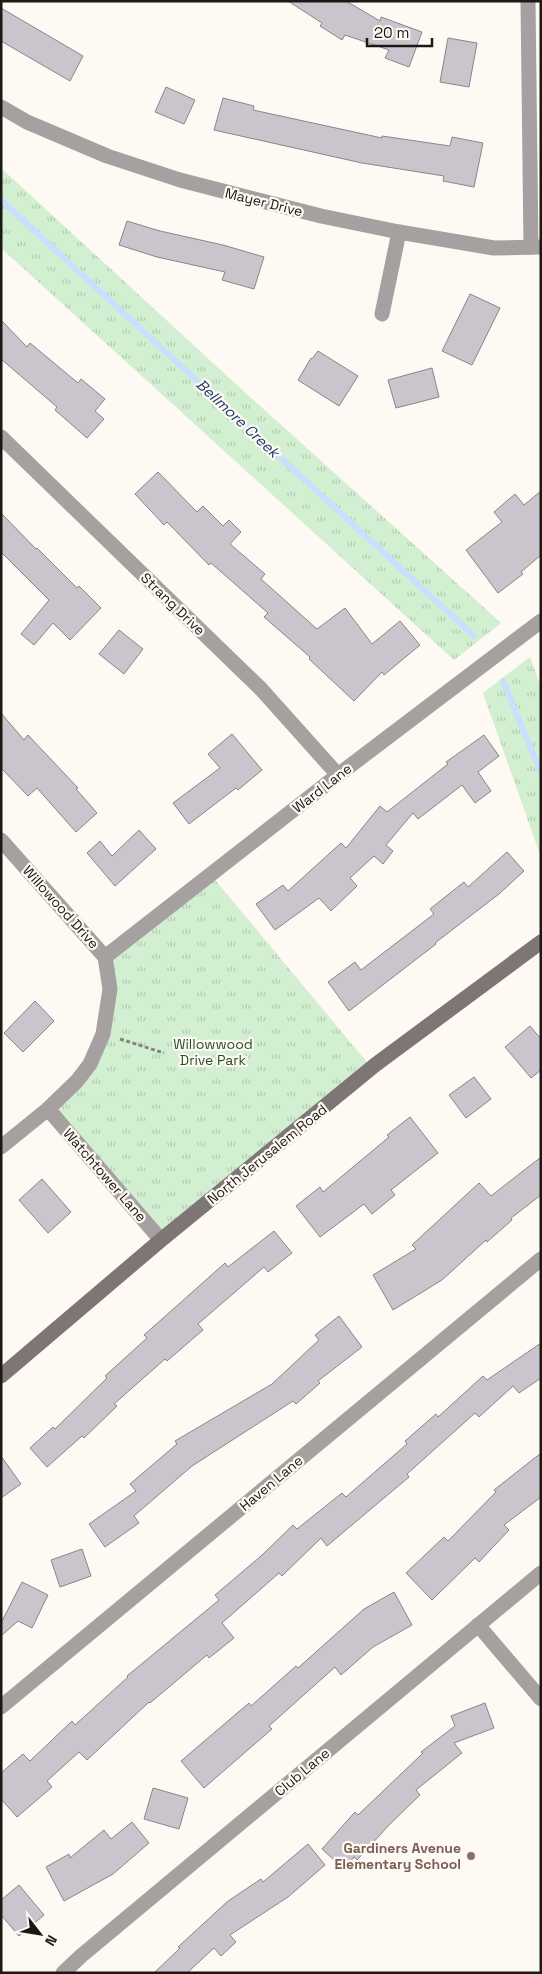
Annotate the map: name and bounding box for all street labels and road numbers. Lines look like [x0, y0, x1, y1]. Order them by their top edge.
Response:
street label: Mayer Drive [223, 184, 305, 220]
street label: Strang Drive [137, 569, 209, 639]
street label: Ward Lane [289, 759, 355, 817]
street label: Willowood Drive [19, 862, 103, 952]
street label: North Jerusalem Road [203, 1100, 331, 1208]
street label: Watchtower Lane [59, 1125, 151, 1225]
street label: Haven Lane [236, 1451, 306, 1515]
street label: Club Lane [271, 1744, 333, 1800]

